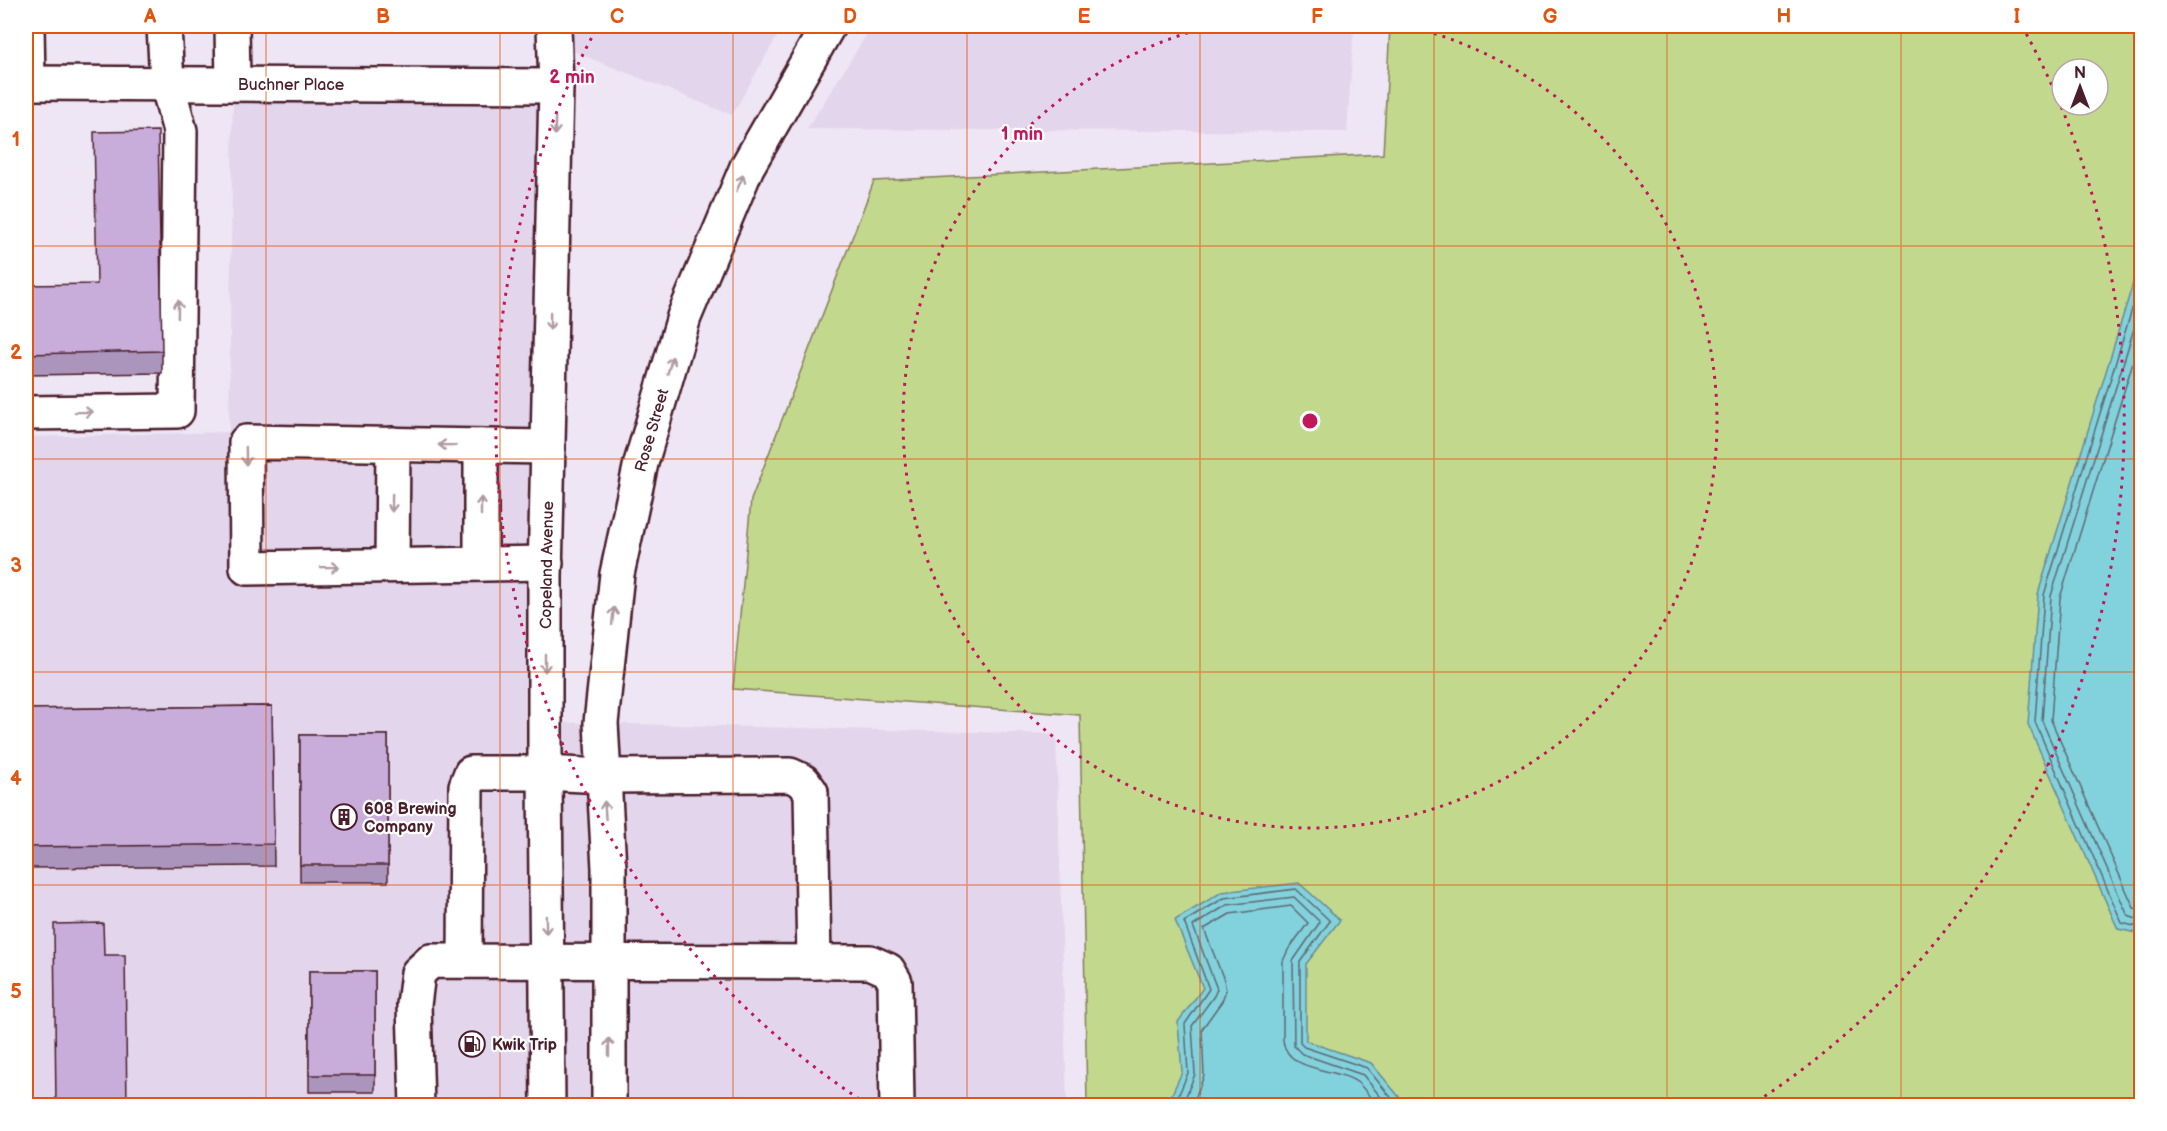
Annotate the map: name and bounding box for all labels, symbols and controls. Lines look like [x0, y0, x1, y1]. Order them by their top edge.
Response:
text: A [143, 5, 157, 29]
text: B [376, 5, 390, 29]
text: C [610, 5, 624, 29]
text: D [843, 5, 857, 29]
text: E [1078, 5, 1091, 29]
text: F [1311, 5, 1323, 29]
text: G [1543, 5, 1558, 29]
text: H [1777, 5, 1791, 29]
text: I [2014, 5, 2020, 29]
north arrow [2050, 57, 2110, 117]
text: N [2074, 64, 2086, 83]
text: 2 min [549, 67, 595, 88]
street label: Buchner Place [238, 76, 345, 95]
one-way arrow [549, 115, 560, 135]
text: 1 min [1001, 124, 1043, 145]
text: 1 [12, 128, 20, 152]
one-way arrow [735, 174, 746, 193]
one-way arrow [172, 299, 184, 319]
one-way arrow [545, 310, 556, 330]
text: 2 [10, 341, 22, 365]
one-way arrow [665, 356, 676, 375]
street label: Rose Street [631, 386, 673, 474]
one-way arrow [73, 407, 93, 418]
centre of rings [1300, 411, 1320, 431]
one-way arrow [438, 440, 458, 451]
one-way arrow [240, 446, 252, 466]
one-way arrow [387, 492, 398, 512]
one-way arrow [475, 496, 487, 516]
street label: Copeland Avenue [537, 500, 558, 629]
text: 3 [10, 554, 22, 578]
one-way arrow [319, 561, 339, 572]
one-way arrow [608, 606, 619, 626]
one-way arrow [539, 652, 551, 672]
text: 4 [10, 767, 22, 791]
place label: 608 Brewing Company [364, 800, 456, 837]
one-way arrow [600, 801, 611, 821]
building icon: 608 Brewing Company [329, 802, 359, 832]
one-way arrow [540, 915, 552, 935]
text: 5 [10, 980, 22, 1004]
fuel station icon: Kwik Trip [457, 1029, 487, 1059]
place label: Kwik Trip [492, 1036, 557, 1055]
one-way arrow [603, 1038, 615, 1058]

